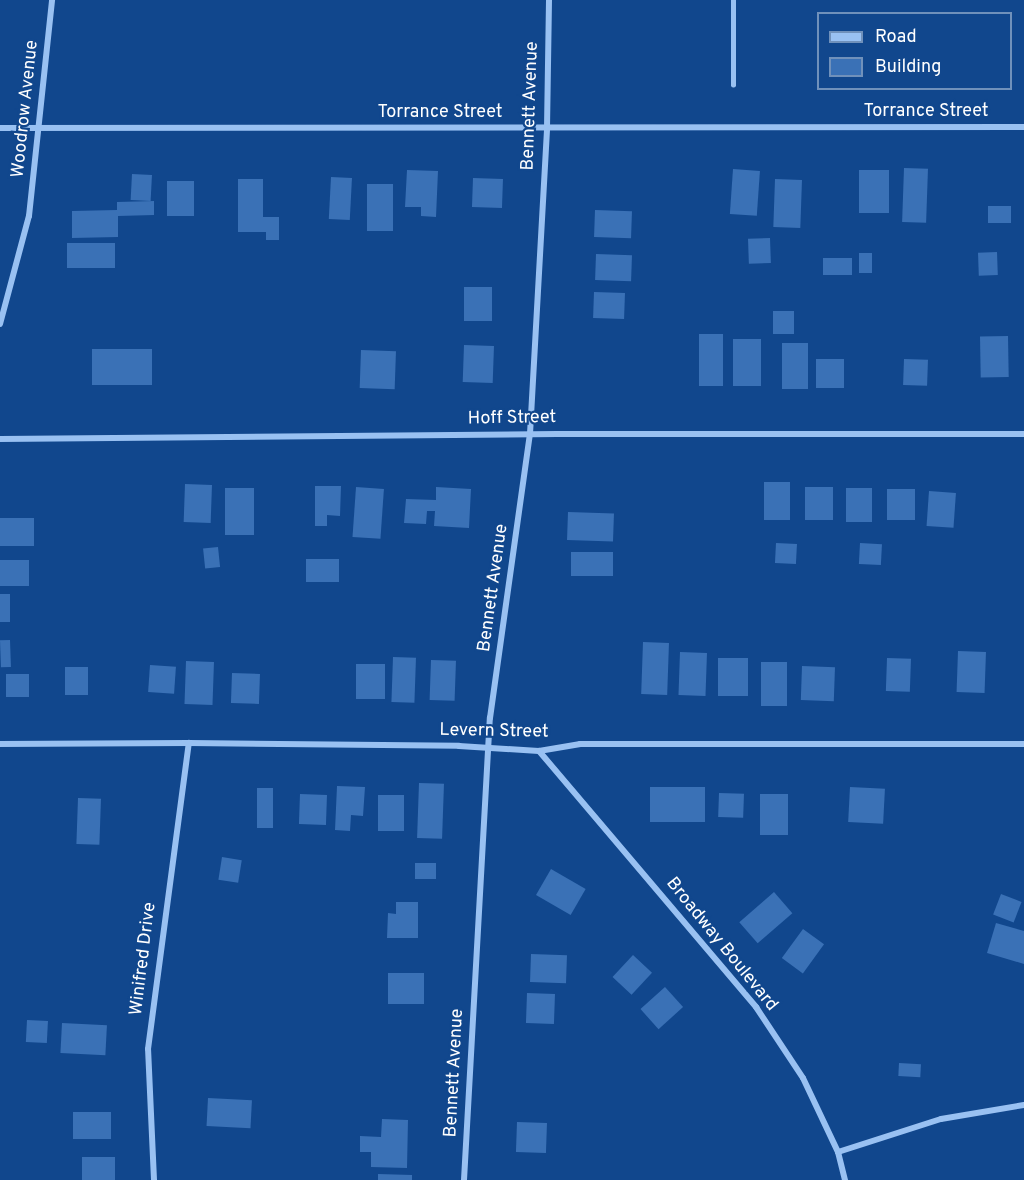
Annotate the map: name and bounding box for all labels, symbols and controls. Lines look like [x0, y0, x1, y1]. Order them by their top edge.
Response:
legend [817, 12, 1012, 90]
text: Road [875, 26, 917, 49]
street label: Woodrow Avenue [8, 39, 44, 179]
street label: Bennett Avenue [518, 41, 544, 171]
text: Building [875, 56, 941, 79]
street label: Torrance Street [863, 101, 989, 123]
street label: Torrance Street [377, 102, 503, 124]
street label: Hoff Street [468, 407, 556, 431]
street label: Bennett Avenue [474, 522, 514, 654]
street label: Levern Street [439, 720, 549, 744]
street label: Broadway Boulevard [660, 874, 782, 1016]
street label: Winifred Drive [126, 901, 162, 1017]
street label: Bennett Avenue [441, 1008, 469, 1138]

